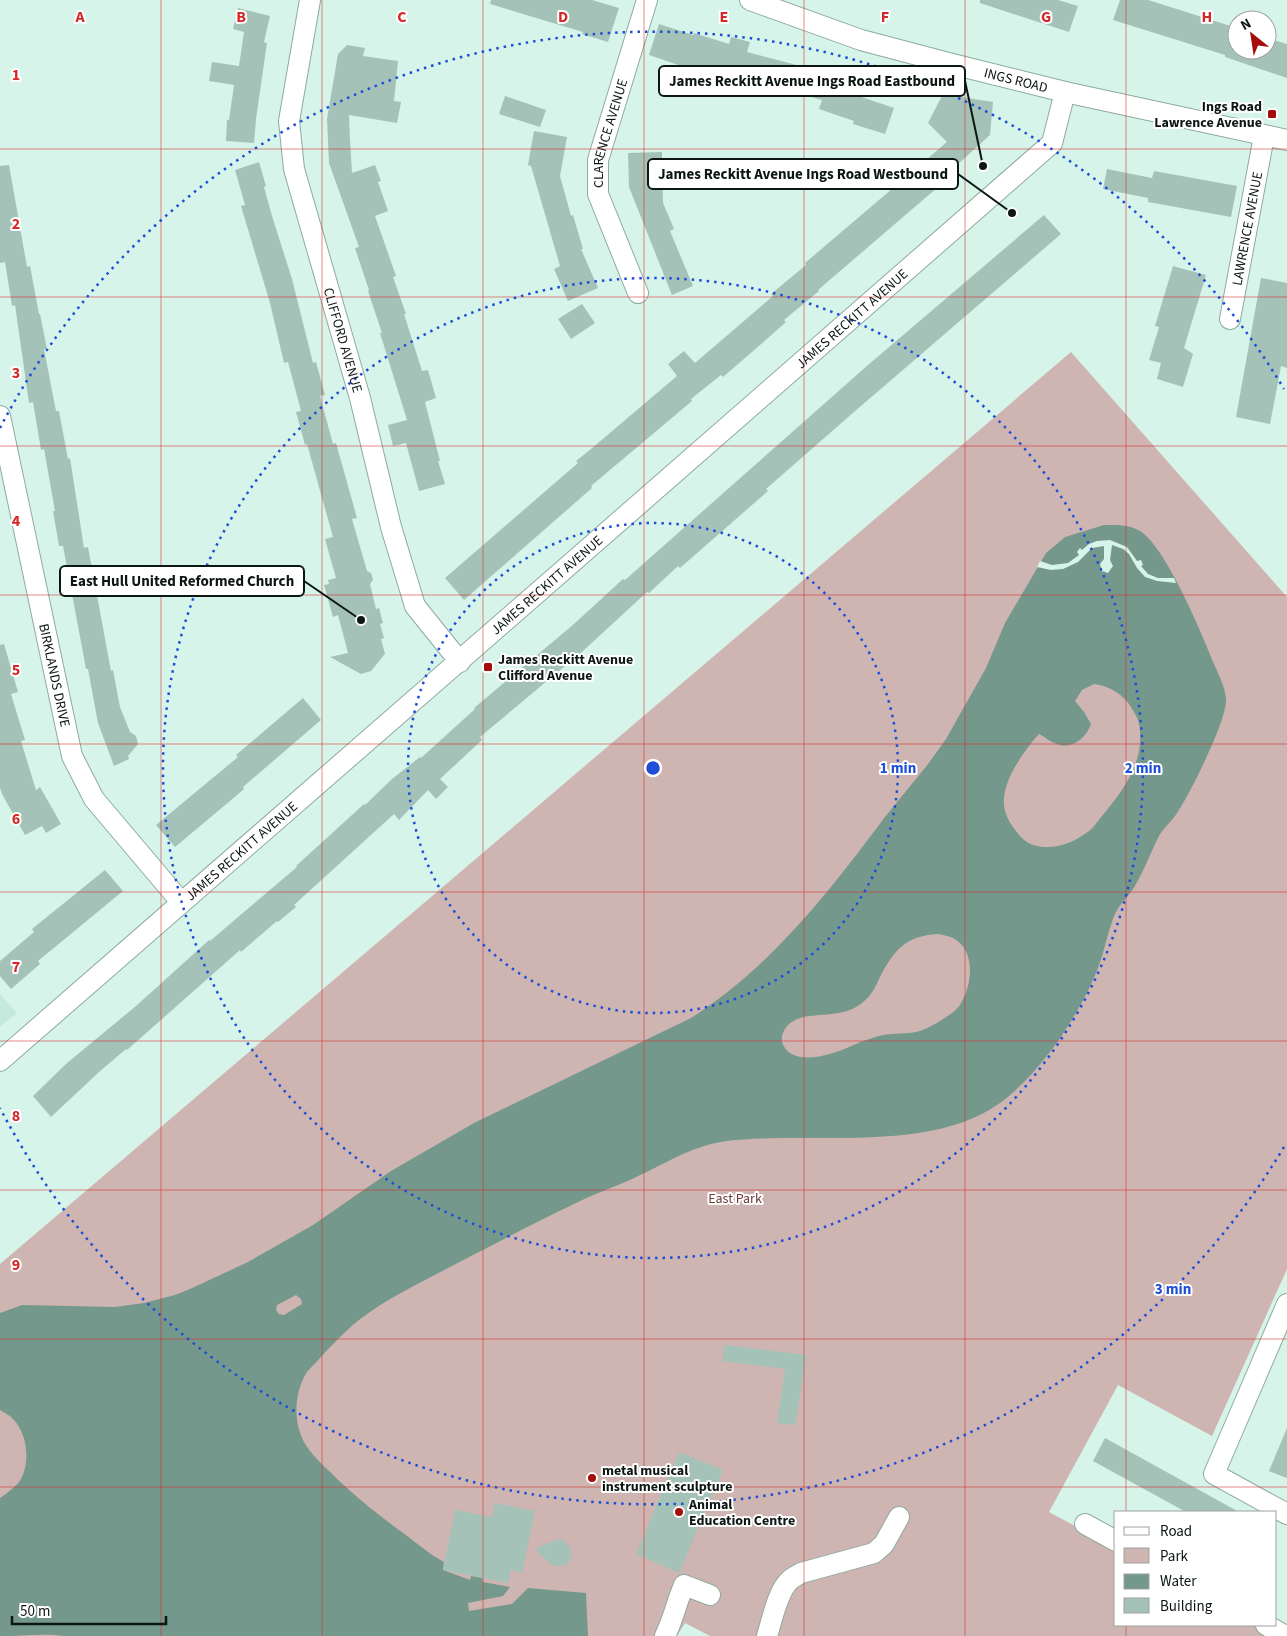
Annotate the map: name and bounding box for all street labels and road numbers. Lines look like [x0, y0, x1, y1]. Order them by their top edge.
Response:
street label: INGS ROAD [982, 63, 1050, 98]
street label: CLARENCE AVENUE [589, 77, 633, 188]
street label: LAWRENCE AVENUE [1227, 170, 1268, 287]
street label: JAMES RECKITT AVENUE [792, 265, 913, 374]
street label: CLIFFORD AVENUE [318, 285, 367, 395]
street label: JAMES RECKITT AVENUE [487, 531, 608, 640]
street label: BIRKLANDS DRIVE [33, 622, 75, 729]
street label: JAMES RECKITT AVENUE [182, 797, 302, 906]

